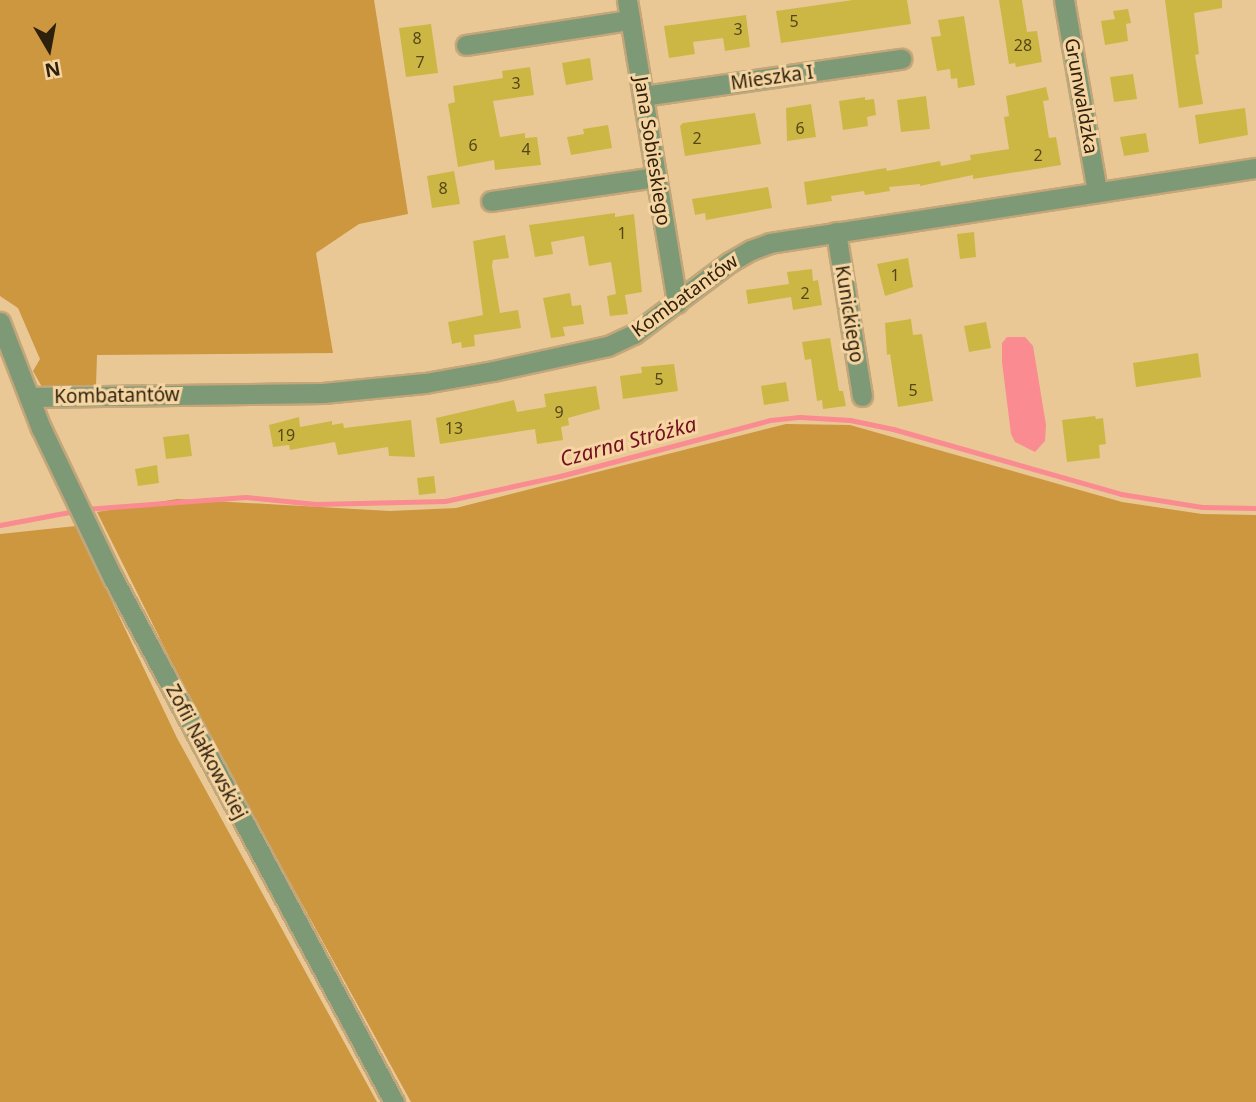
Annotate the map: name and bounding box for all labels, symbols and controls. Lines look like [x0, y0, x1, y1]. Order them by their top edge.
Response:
house number: 5 [789, 11, 799, 31]
north arrow [14, 14, 84, 84]
house number: 3 [733, 19, 743, 39]
house number: 8 [412, 28, 422, 48]
house number: 28 [1014, 35, 1032, 55]
street label: Grunwaldzka [1060, 36, 1102, 156]
house number: 7 [415, 52, 425, 72]
text: N [43, 56, 63, 84]
street label: Mieszka I [729, 61, 815, 95]
house number: 3 [511, 73, 521, 93]
street label: Jana Sobieskiego [629, 75, 675, 227]
house number: 6 [795, 118, 805, 138]
house number: 2 [692, 128, 702, 148]
house number: 6 [468, 135, 478, 155]
house number: 4 [521, 139, 531, 159]
house number: 2 [1033, 145, 1043, 165]
house number: 8 [438, 178, 448, 198]
house number: 1 [617, 223, 627, 243]
street label: Kombatantów [628, 250, 742, 342]
street label: Kunickiego [830, 264, 868, 364]
house number: 1 [890, 265, 900, 285]
house number: 2 [800, 283, 810, 303]
house number: 5 [654, 369, 664, 389]
house number: 5 [908, 380, 918, 400]
street label: Kombatantów [54, 384, 180, 408]
house number: 9 [554, 402, 564, 422]
water label: Czarna Stróżka [557, 411, 699, 471]
house number: 13 [445, 418, 463, 438]
house number: 19 [277, 425, 295, 445]
street label: Zofii Nałkowskiej [161, 681, 251, 823]

